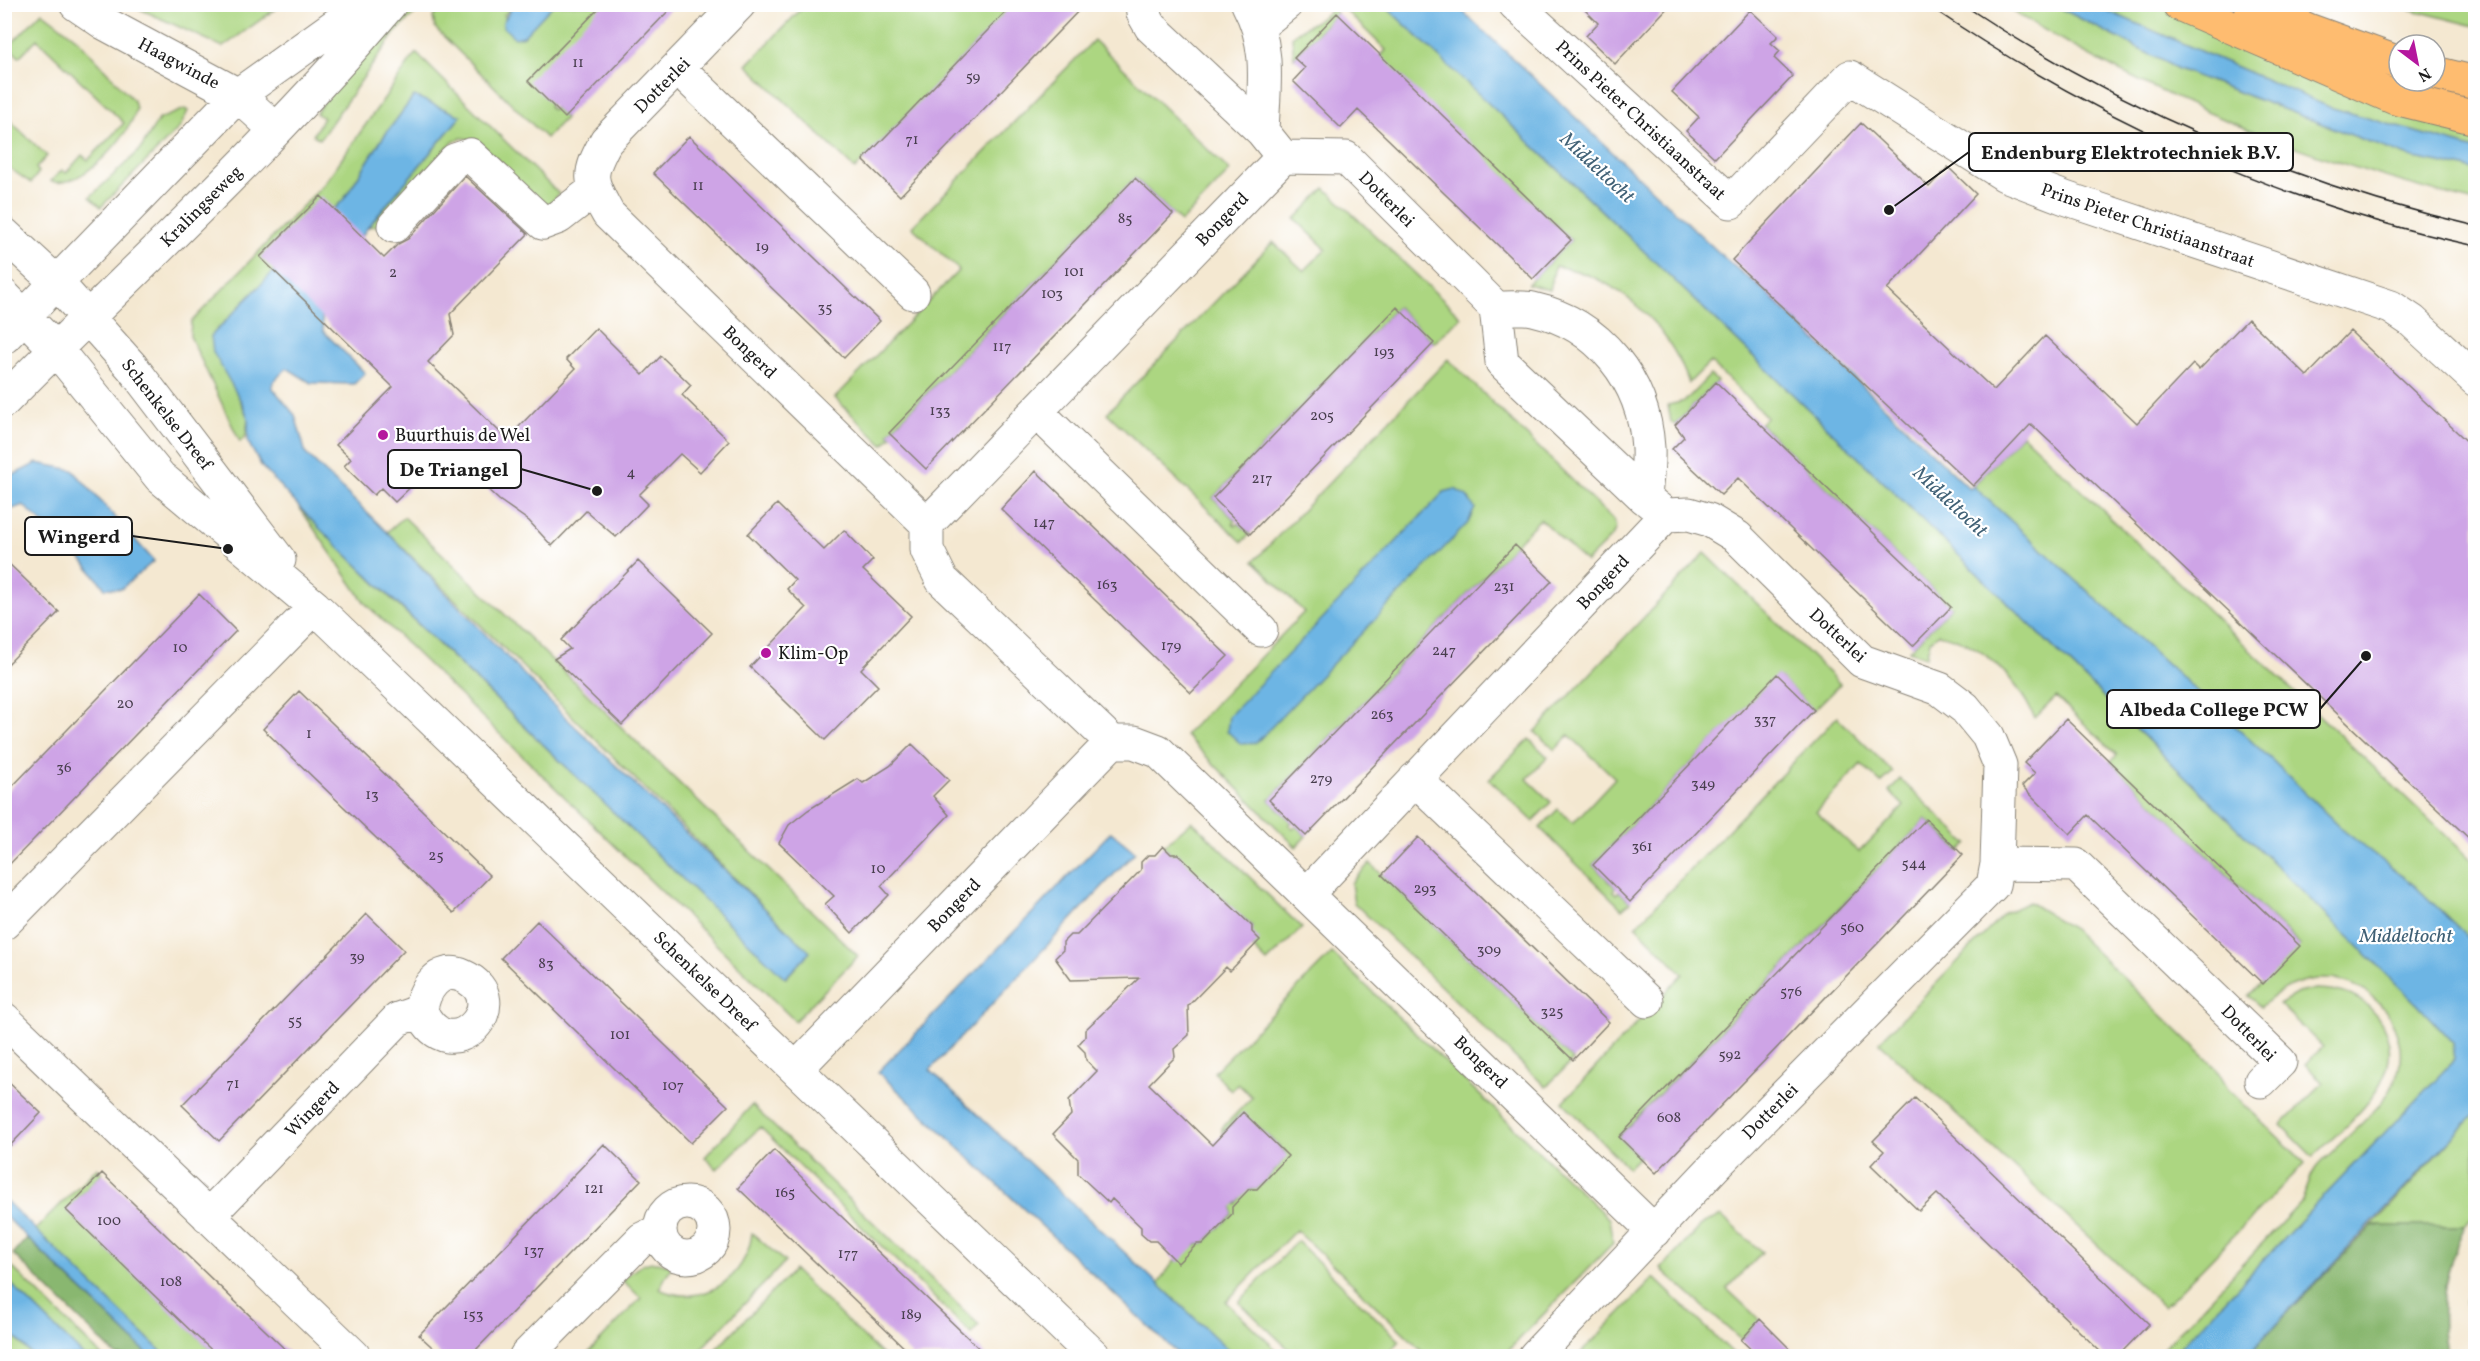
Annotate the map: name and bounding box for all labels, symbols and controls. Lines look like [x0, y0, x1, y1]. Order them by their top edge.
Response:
street label: Haagwinde [133, 32, 224, 96]
north arrow [2387, 33, 2447, 93]
street label: Prins Pieter Christiaanstraat [1549, 35, 1731, 207]
street label: Dotterlei [629, 52, 697, 120]
house number: 11 [572, 53, 584, 74]
text: N [2413, 62, 2435, 87]
house number: 59 [966, 67, 981, 88]
water label: Middeltocht [1552, 126, 1641, 211]
house number: 71 [905, 130, 919, 151]
callout: Endenburg Elektrotechniek B.V. [1969, 133, 2293, 171]
text: Endenburg Elektrotechniek B.V. [1981, 140, 2281, 168]
street label: Kralingseweg [155, 160, 249, 254]
street label: Dotterlei [1352, 166, 1420, 234]
house number: 11 [692, 176, 704, 197]
street label: Prins Pieter Christiaanstraat [2037, 178, 2258, 275]
street label: Bongerd [1191, 187, 1255, 253]
house number: 85 [1118, 209, 1132, 230]
house number: 19 [755, 237, 769, 258]
house number: 101 [1064, 262, 1084, 283]
house number: 2 [389, 263, 397, 284]
house number: 103 [1041, 284, 1063, 305]
house number: 35 [818, 298, 832, 319]
street label: Bongerd [716, 321, 782, 385]
house number: 117 [993, 337, 1011, 358]
house number: 193 [1373, 342, 1395, 363]
street label: Schenkelse Dreef [114, 354, 218, 477]
house number: 133 [929, 401, 951, 422]
house number: 205 [1310, 406, 1334, 427]
place label: Buurthuis de Wel [395, 424, 530, 449]
marker: Buurthuis de Wel [376, 428, 390, 442]
callout: De Triangel [388, 450, 521, 488]
text: De Triangel [399, 457, 509, 485]
water label: Middeltocht [1905, 460, 1994, 545]
house number: 4 [627, 463, 636, 484]
house number: 217 [1251, 469, 1273, 490]
house number: 147 [1033, 513, 1055, 534]
callout: Wingerd [25, 517, 132, 555]
text: Wingerd [38, 524, 120, 552]
street label: Bongerd [1572, 550, 1636, 616]
house number: 163 [1097, 575, 1117, 596]
house number: 231 [1493, 577, 1515, 598]
street label: Dotterlei [1803, 603, 1871, 669]
house number: 179 [1161, 636, 1182, 657]
house number: 10 [173, 638, 187, 659]
house number: 247 [1432, 641, 1456, 662]
place label: Klim-Op [778, 642, 848, 667]
marker: Klim-Op [759, 646, 773, 660]
callout: Albeda College PCW [2107, 690, 2320, 728]
house number: 20 [117, 694, 133, 715]
text: Albeda College PCW [2120, 697, 2309, 725]
house number: 263 [1370, 705, 1394, 726]
house number: 337 [1754, 710, 1776, 731]
house number: 1 [306, 724, 312, 745]
house number: 36 [56, 758, 72, 779]
house number: 279 [1310, 769, 1333, 790]
house number: 349 [1691, 774, 1715, 795]
house number: 13 [365, 785, 379, 806]
house number: 361 [1631, 837, 1653, 858]
house number: 25 [428, 846, 444, 867]
house number: 544 [1901, 854, 1927, 875]
house number: 10 [871, 859, 885, 880]
street label: Bongerd [923, 873, 987, 939]
house number: 293 [1413, 879, 1437, 900]
house number: 560 [1840, 918, 1864, 939]
water label: Middeltocht [2358, 923, 2453, 951]
street label: Schenkelse Dreef [647, 926, 762, 1039]
house number: 309 [1477, 940, 1501, 961]
house number: 39 [349, 947, 365, 968]
house number: 83 [538, 954, 554, 975]
house number: 576 [1780, 982, 1802, 1003]
street label: Dotterlei [2214, 1000, 2281, 1068]
house number: 325 [1541, 1002, 1563, 1023]
house number: 55 [288, 1011, 302, 1032]
house number: 101 [610, 1025, 630, 1046]
street label: Bongerd [1447, 1031, 1513, 1095]
house number: 592 [1719, 1045, 1741, 1066]
house number: 71 [226, 1074, 240, 1095]
house number: 107 [662, 1076, 684, 1097]
street label: Wingerd [280, 1077, 346, 1144]
street label: Dotterlei [1737, 1078, 1805, 1146]
house number: 608 [1657, 1108, 1681, 1129]
house number: 121 [584, 1179, 604, 1200]
house number: 165 [775, 1183, 795, 1204]
house number: 100 [97, 1211, 121, 1232]
house number: 137 [524, 1241, 544, 1262]
house number: 177 [838, 1244, 858, 1265]
house number: 108 [160, 1272, 182, 1293]
house number: 153 [463, 1305, 483, 1326]
house number: 189 [900, 1305, 922, 1326]

